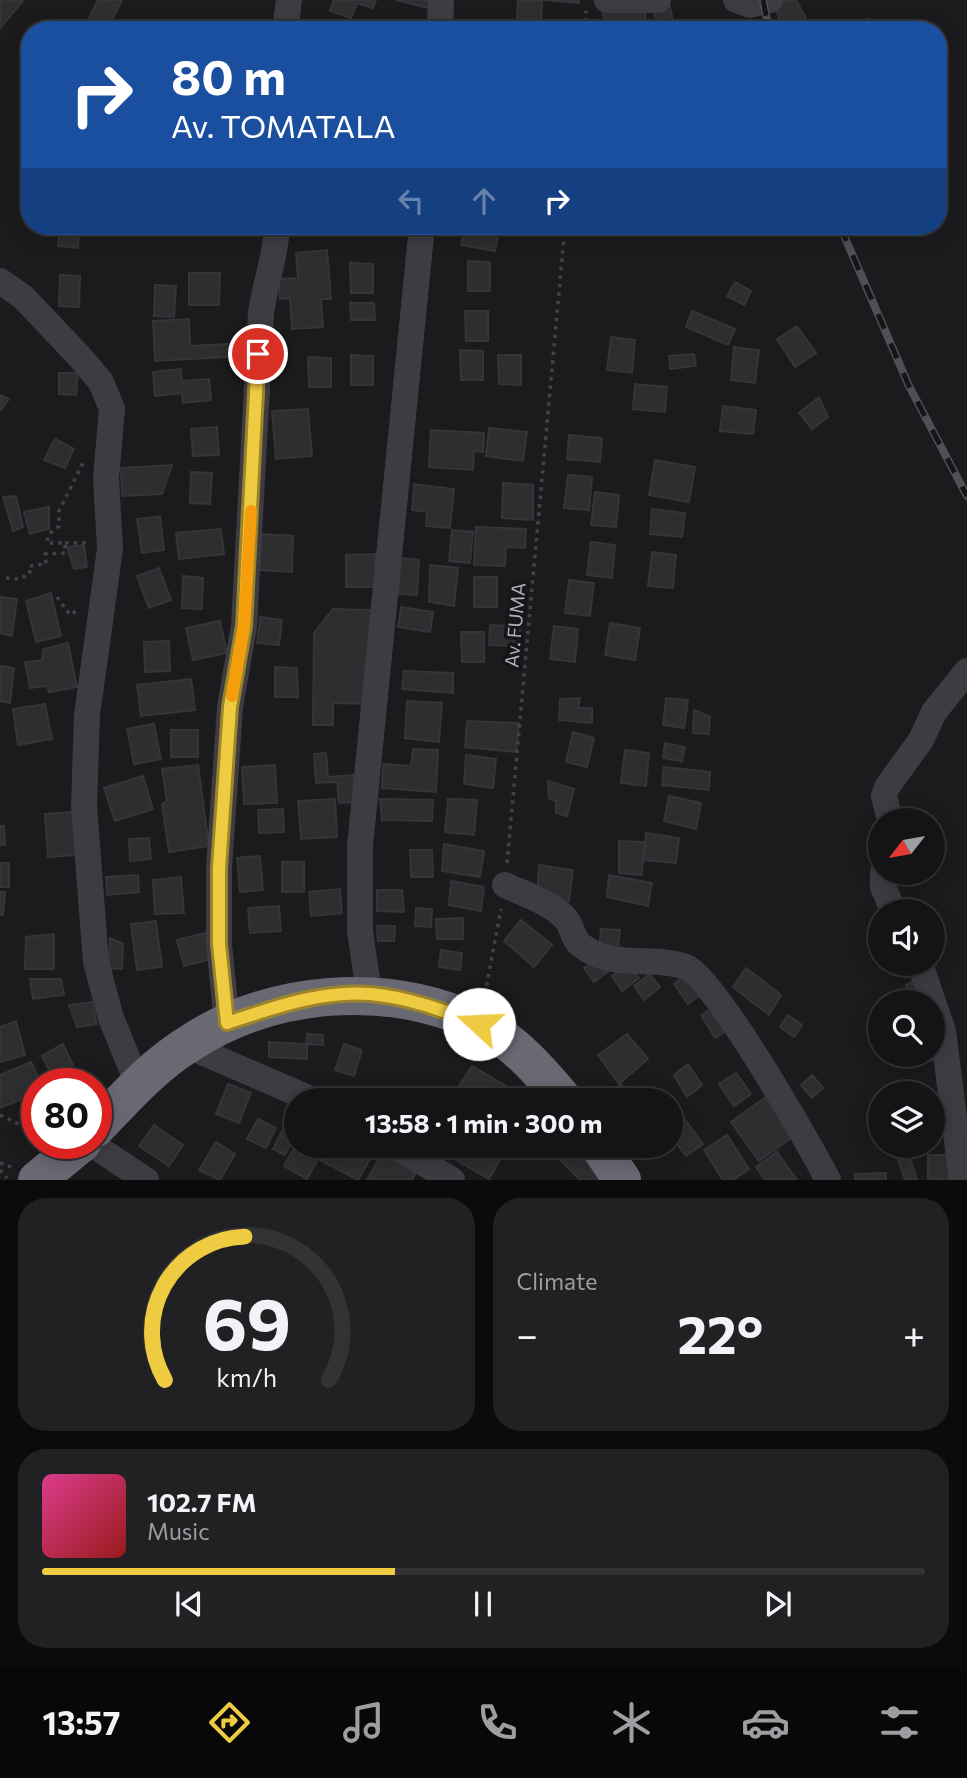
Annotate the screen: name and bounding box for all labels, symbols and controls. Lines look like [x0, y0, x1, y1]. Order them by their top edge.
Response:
text: 80 m [171, 45, 286, 105]
icon: right [56, 49, 147, 140]
text: Av. TOMATALA [171, 105, 396, 145]
icon: left [392, 182, 430, 220]
icon: ahead [465, 182, 503, 220]
icon: right [538, 182, 576, 220]
pin [228, 324, 288, 384]
icon: arrive [239, 335, 277, 373]
street label: Av. FUMA [499, 582, 530, 668]
north arrow [868, 808, 945, 886]
map controls [868, 808, 945, 1158]
button: sound [868, 899, 945, 976]
position arrow [442, 987, 516, 1061]
button: search [868, 990, 945, 1067]
speed limit sign: 80 [21, 1068, 112, 1159]
button: layers [868, 1081, 945, 1158]
text: 13:58 · 1 min · 300 m [365, 1107, 602, 1138]
text: Climate [517, 1267, 598, 1295]
text: 69 [202, 1277, 291, 1366]
text: 22° [678, 1301, 763, 1365]
text: − [517, 1310, 538, 1357]
text: + [903, 1310, 925, 1357]
text: km/h [216, 1362, 277, 1392]
text: 102.7 FM [147, 1486, 257, 1517]
text: Music [147, 1517, 210, 1545]
icon: previous [170, 1585, 208, 1623]
icon: pause [464, 1585, 502, 1623]
icon: next [759, 1585, 797, 1623]
icon: directions [205, 1698, 254, 1747]
icon: music [339, 1698, 388, 1747]
icon: phone [473, 1698, 522, 1747]
icon: climate [607, 1698, 656, 1747]
icon: car [741, 1698, 790, 1747]
icon: filters [875, 1698, 924, 1747]
text: 13:57 [43, 1702, 120, 1742]

